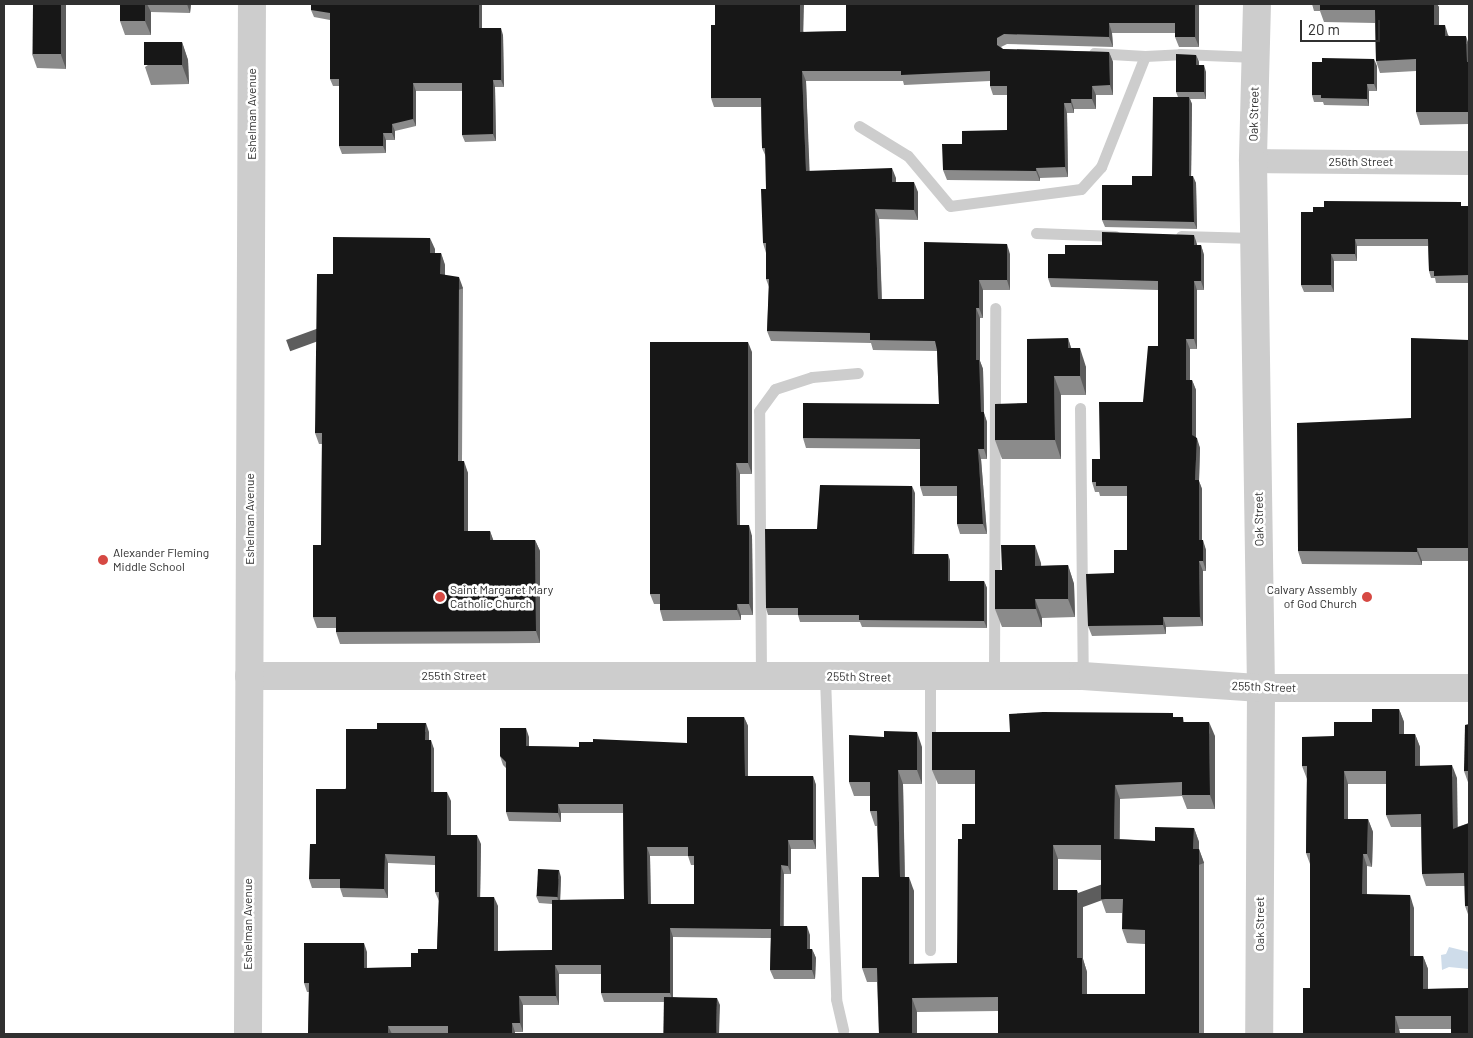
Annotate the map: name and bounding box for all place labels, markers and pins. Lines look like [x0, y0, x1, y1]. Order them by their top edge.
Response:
place label: Alexander Fleming Middle School [113, 546, 209, 574]
marker: Alexander Fleming Middle School [97, 554, 109, 566]
place label: Saint Margaret Mary Catholic Church [450, 583, 553, 611]
place label: Calvary Assembly of God Church [1267, 583, 1357, 611]
marker: Saint Margaret Mary Catholic Church [434, 591, 446, 603]
marker: Calvary Assembly of God Church [1361, 591, 1373, 603]

